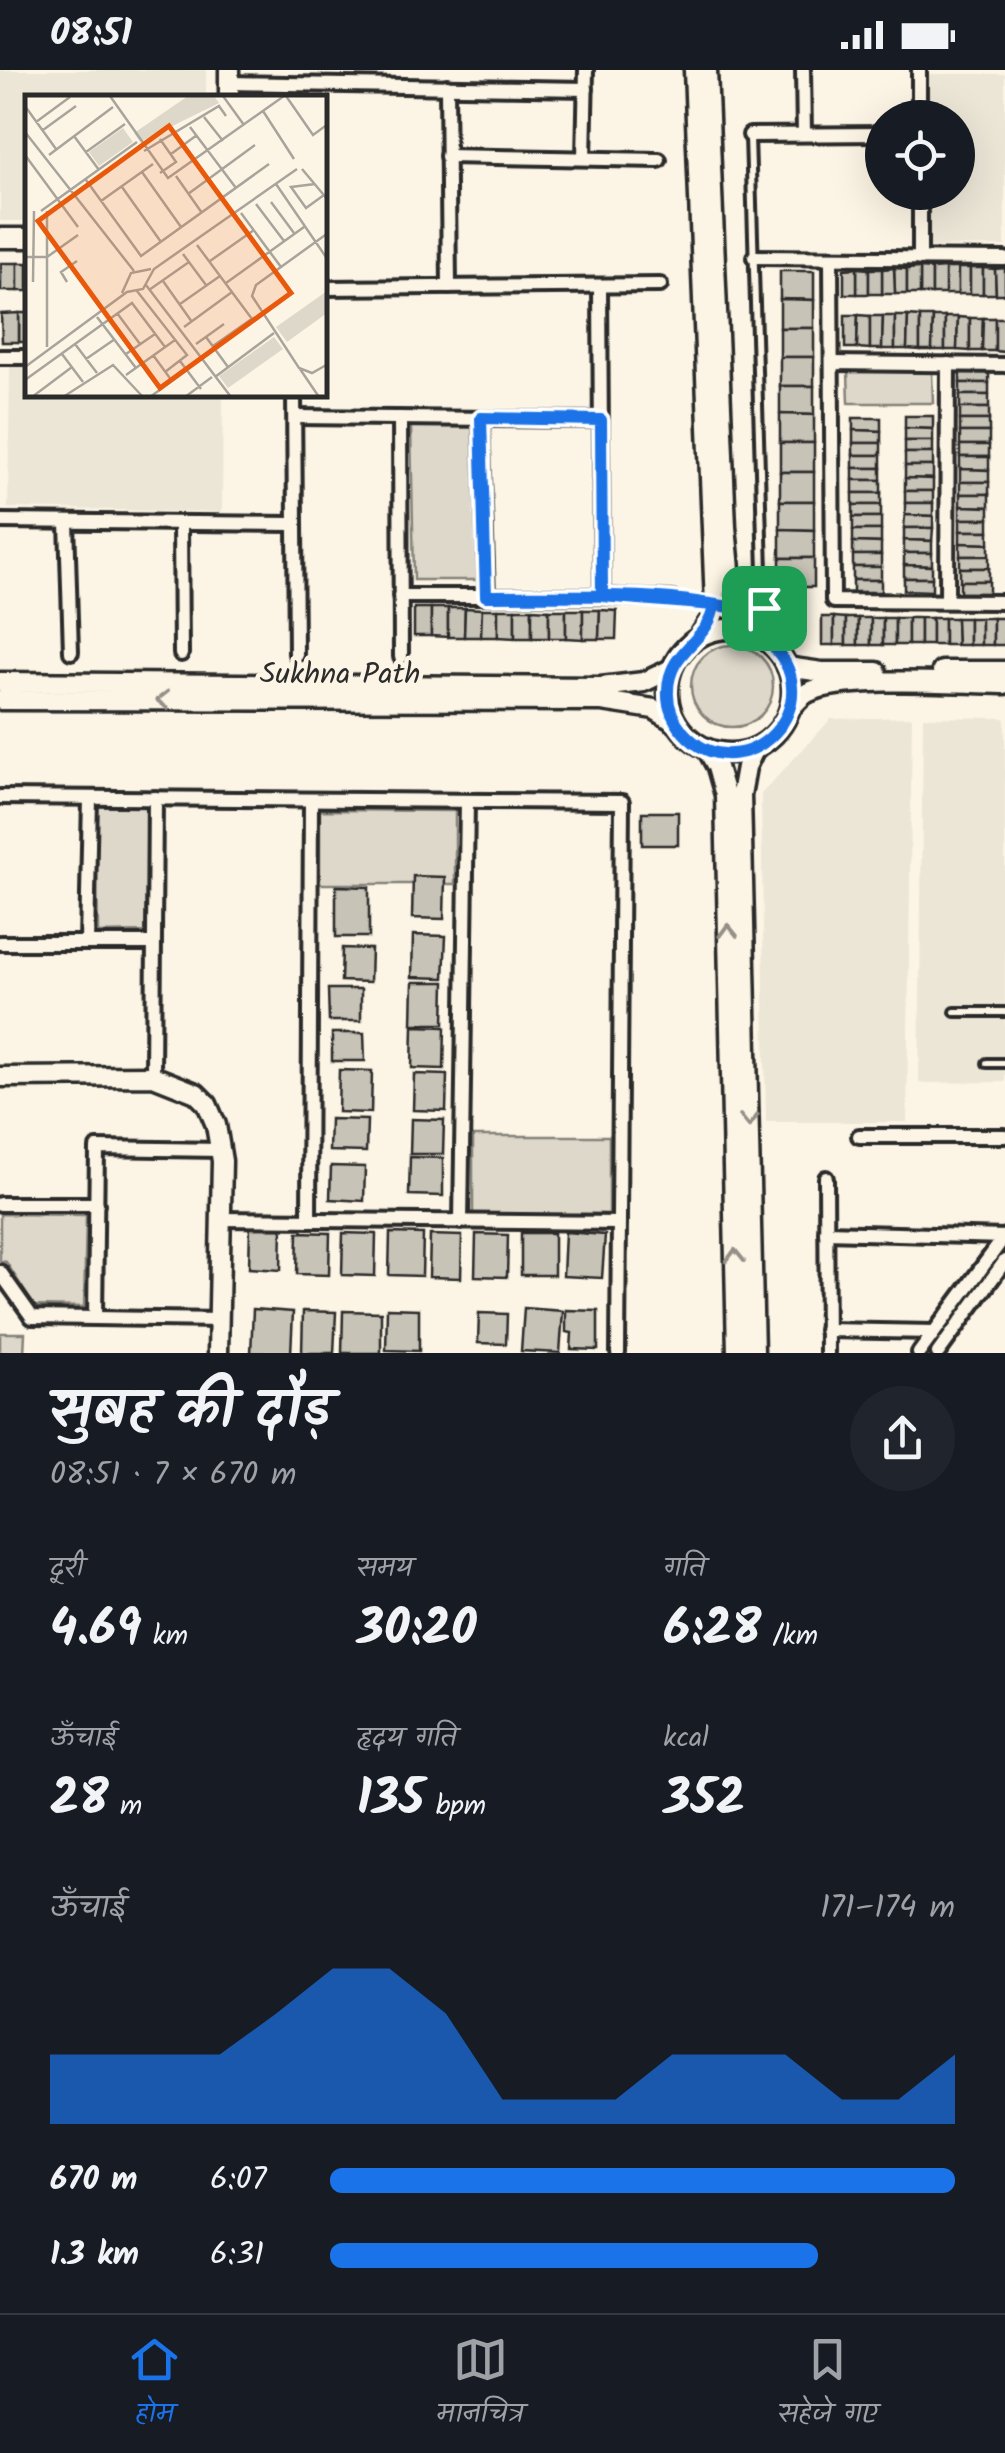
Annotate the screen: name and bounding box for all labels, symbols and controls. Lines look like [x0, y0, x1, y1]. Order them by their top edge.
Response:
text: 08:51 [50, 5, 132, 65]
inset map [25, 95, 328, 398]
map controls [865, 100, 975, 210]
button: locate [865, 100, 975, 210]
pin [722, 566, 807, 651]
icon: arrive [737, 581, 792, 636]
street label: Sukhna Path [260, 651, 420, 699]
one-way arrow [155, 689, 170, 711]
one-way arrow [717, 922, 738, 938]
one-way arrow [738, 1112, 759, 1128]
one-way arrow [724, 1247, 745, 1263]
text: सुबह की दौड़ [50, 1369, 331, 1456]
button: share [850, 1386, 955, 1491]
text: 08:51 · 7 × 670 m [50, 1450, 297, 1501]
text: दूरी [50, 1546, 84, 1591]
text: समय [357, 1546, 413, 1591]
text: गति [663, 1546, 705, 1591]
text: 4.69 [50, 1591, 142, 1671]
text: 30:20 [357, 1591, 477, 1671]
text: 6:28 [663, 1591, 761, 1671]
text: km [142, 1614, 188, 1659]
text: /km [761, 1614, 818, 1659]
text: ऊँचाई [50, 1716, 117, 1761]
text: हृदय गति [357, 1716, 457, 1761]
text: kcal [663, 1716, 709, 1761]
text: 28 [50, 1761, 109, 1841]
text: 135 [357, 1761, 424, 1841]
text: 352 [663, 1761, 745, 1841]
text: m [109, 1784, 142, 1829]
text: bpm [424, 1784, 486, 1829]
text: ऊँचाई [50, 1883, 126, 1934]
text: 171–174 m [820, 1883, 955, 1934]
text: 670 m [50, 2155, 137, 2206]
text: 6:07 [210, 2155, 266, 2206]
text: 1.3 km [50, 2230, 139, 2281]
text: 6:31 [210, 2230, 264, 2281]
tab: होम [127, 2332, 182, 2437]
tab: मानचित्र [436, 2332, 524, 2437]
tab: सहेजे गए [778, 2332, 878, 2437]

